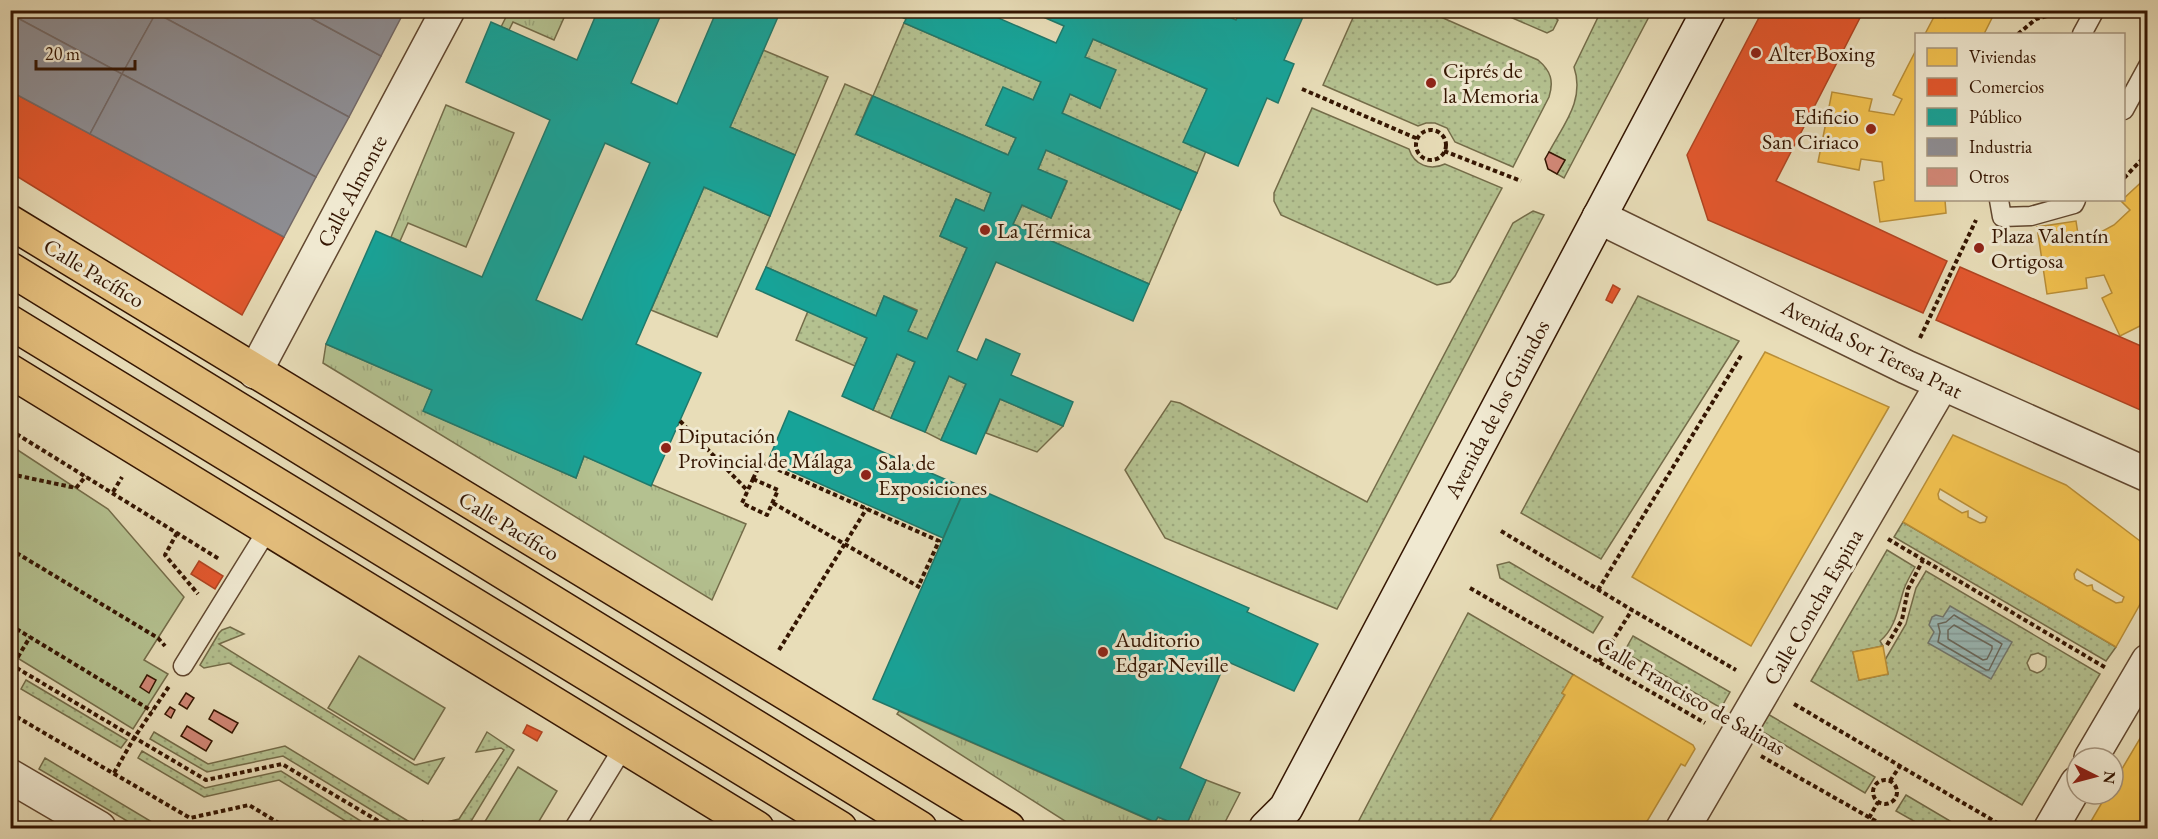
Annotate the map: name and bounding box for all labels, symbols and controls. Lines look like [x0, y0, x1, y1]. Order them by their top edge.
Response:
scale bar [36, 33, 135, 71]
legend [1915, 33, 2125, 201]
place label: Alter Boxing [1767, 39, 1875, 68]
text: 20 m [45, 42, 80, 65]
text: Viviendas [1969, 45, 2036, 68]
marker: Alter Boxing [1749, 46, 1763, 60]
place label: Ciprés de la Memoria [1443, 56, 1539, 110]
text: Comercios [1969, 75, 2044, 98]
marker: Ciprés de la Memoria [1424, 76, 1438, 90]
place label: Edificio San Ciriaco [1762, 102, 1859, 156]
text: Público [1969, 105, 2022, 128]
marker: Edificio San Ciriaco [1864, 122, 1878, 136]
street label: Calle Almonte [310, 129, 394, 252]
text: Industria [1969, 135, 2033, 158]
text: Otros [1969, 165, 2009, 188]
place label: La Térmica [997, 216, 1092, 245]
place label: Plaza Valentín Ortigosa [1991, 221, 2109, 275]
marker: La Térmica [978, 223, 992, 237]
street label: Calle Pacífico [38, 231, 150, 315]
marker: Plaza Valentín Ortigosa [1972, 241, 1986, 255]
street label: Avenida Sor Teresa Prat [1776, 292, 1967, 405]
street label: Avenida de los Guindos [1437, 315, 1556, 504]
place label: Diputación Provincial de Málaga [678, 421, 852, 475]
marker: Diputación Provincial de Málaga [659, 441, 673, 455]
place label: Sala de Exposiciones [878, 448, 987, 502]
marker: Sala de Exposiciones [859, 468, 873, 482]
street label: Calle Pacífico [453, 484, 565, 568]
street label: Calle Concha Espina [1756, 523, 1870, 691]
place label: Auditorio Edgar Neville [1114, 625, 1229, 679]
street label: Calle Francisco de Salinas [1591, 630, 1791, 762]
marker: Auditorio Edgar Neville [1096, 645, 1110, 659]
north arrow [2065, 746, 2125, 806]
text: N [2098, 770, 2121, 785]

